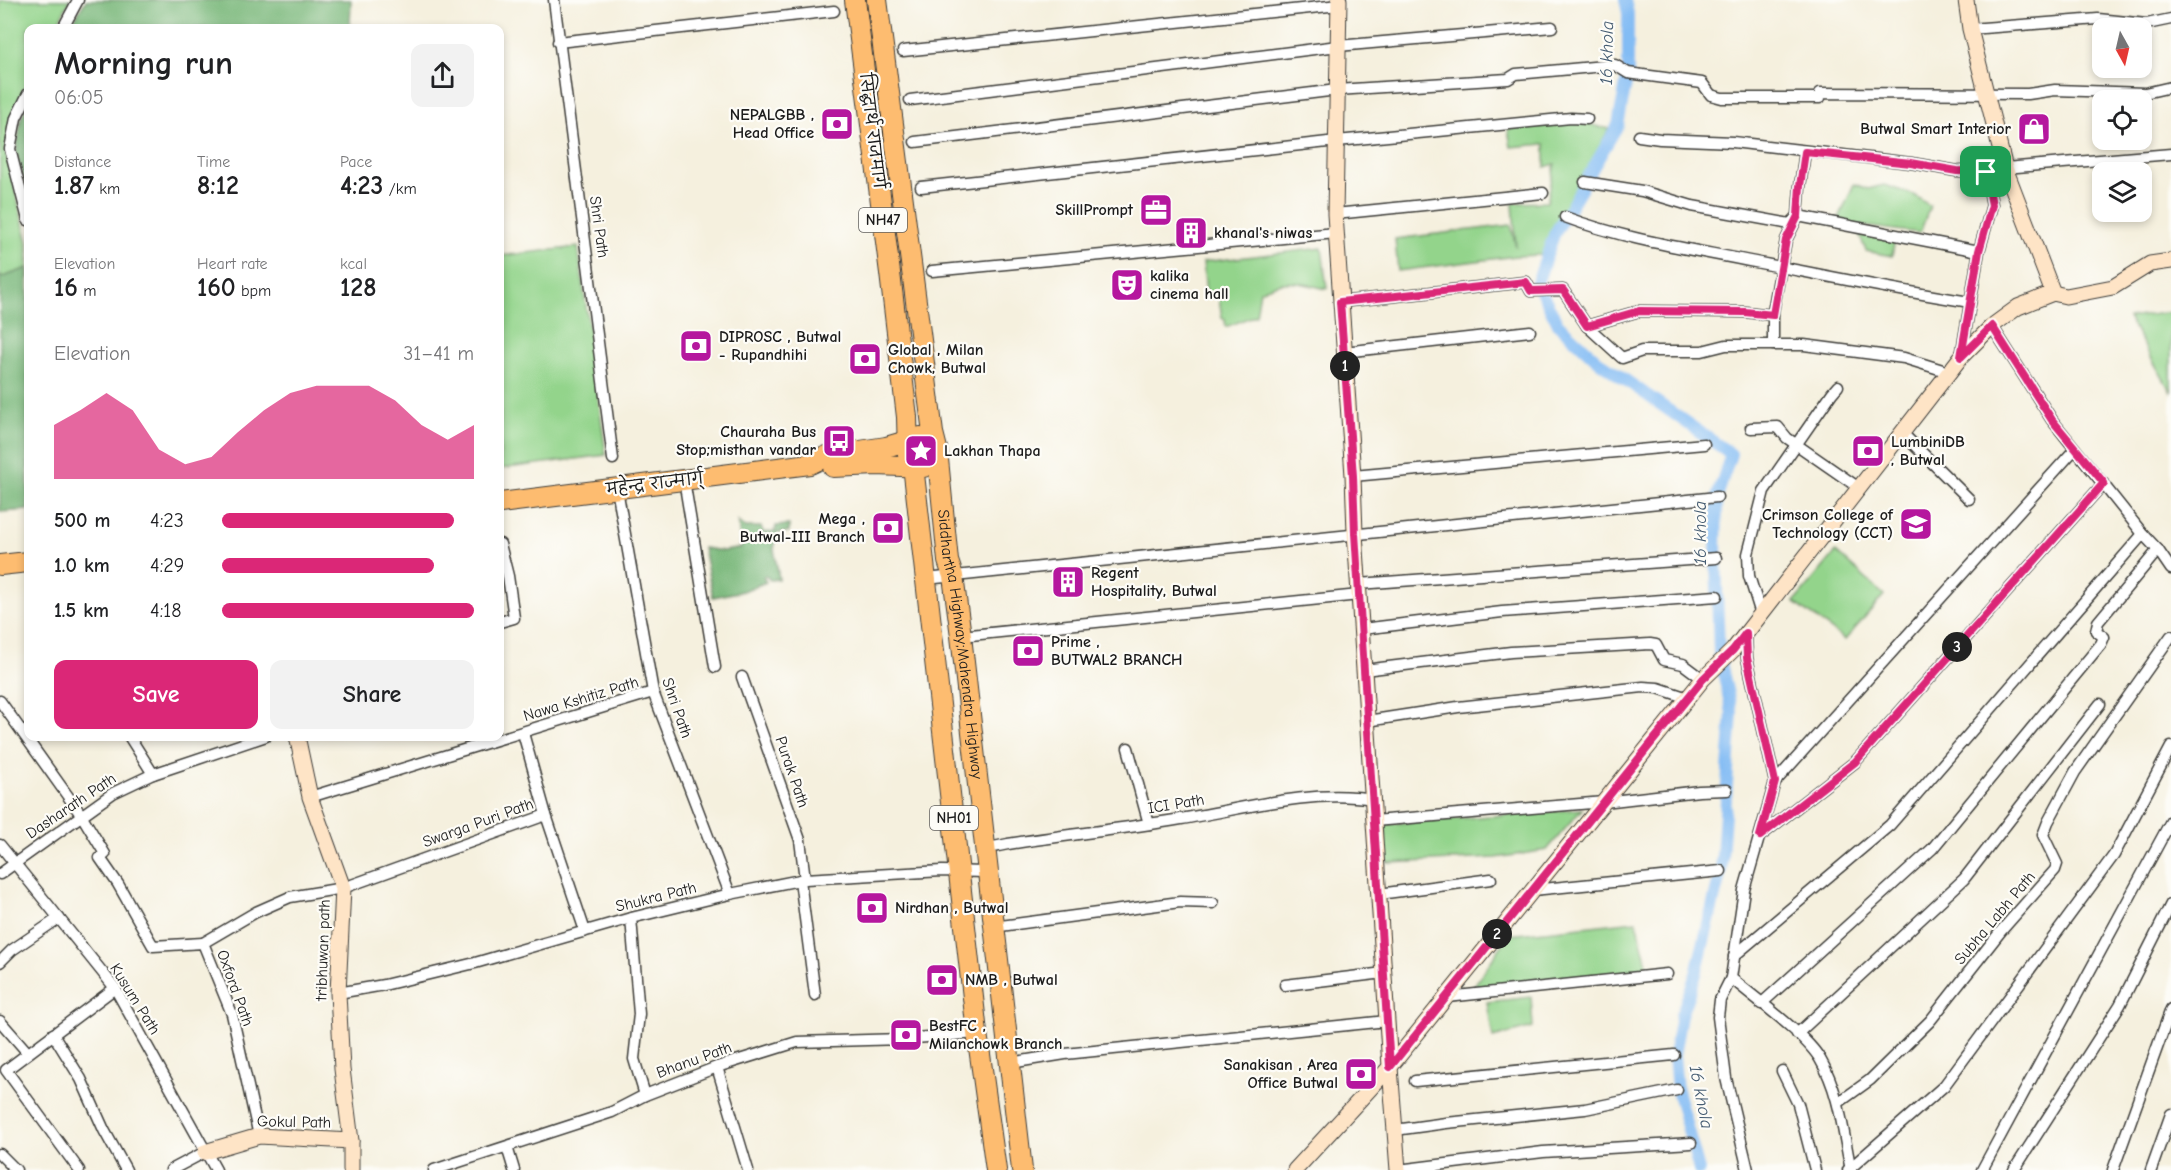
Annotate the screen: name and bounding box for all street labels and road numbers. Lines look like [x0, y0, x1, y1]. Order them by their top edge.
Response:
street label: सिद्धार्थ राजमार्ग [856, 71, 892, 191]
street label: Shri Path [586, 195, 612, 259]
road number: NH47 [859, 208, 907, 232]
street label: महेन्द्र राज्मार्ग् [604, 464, 706, 501]
street label: Siddhartha Highway;Mahendra Highway [934, 509, 986, 781]
street label: Nawa Kshitiz Path [521, 673, 641, 725]
street label: Shri Path [658, 676, 696, 740]
street label: Purak Path [771, 734, 813, 810]
street label: Dasharath Path [23, 769, 119, 843]
street label: ICI Path [1146, 791, 1206, 817]
street label: Swarga Puri Path [420, 795, 536, 851]
road number: NH01 [930, 806, 978, 830]
street label: Subha Labh Path [1951, 868, 2039, 968]
street label: Shukra Path [614, 878, 698, 916]
street label: tribhuwan path [312, 899, 334, 1002]
street label: Oxford Path [213, 947, 257, 1029]
street label: Kusum Path [106, 960, 164, 1038]
street label: Bhanu Path [654, 1038, 734, 1082]
street label: Gokul Path [257, 1112, 331, 1132]

